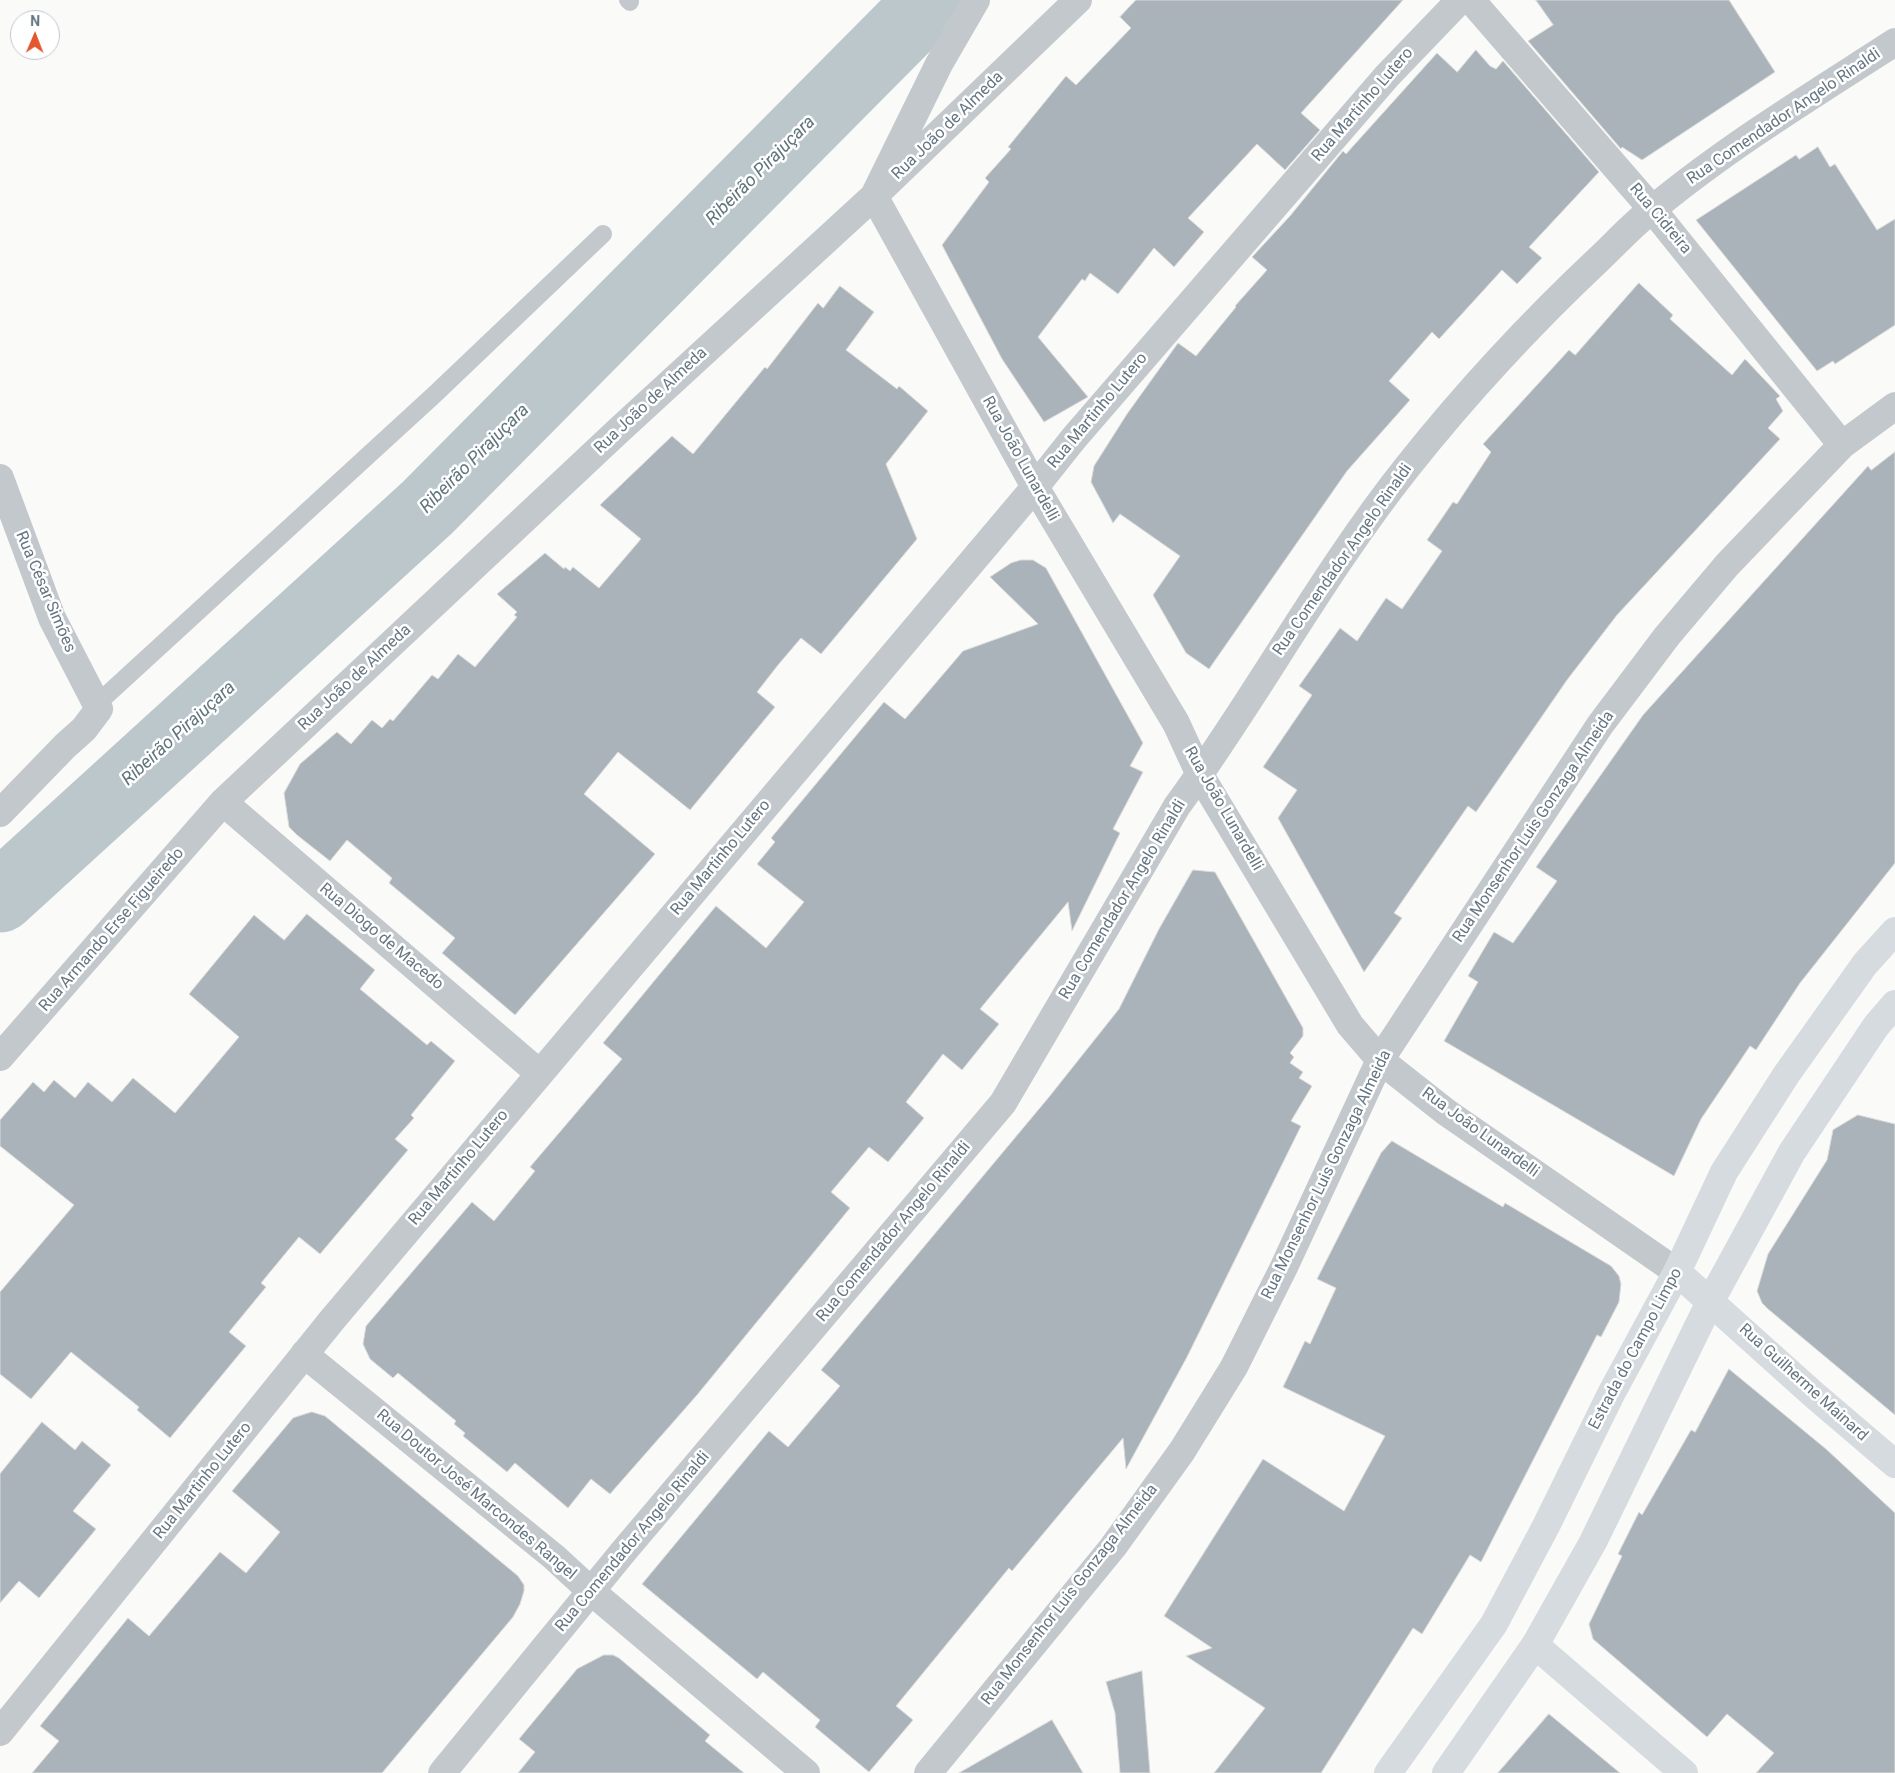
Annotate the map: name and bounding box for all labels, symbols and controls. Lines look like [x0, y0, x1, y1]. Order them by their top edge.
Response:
north arrow [10, 10, 60, 60]
text: N [30, 13, 40, 29]
street label: Rua Martinho Lutero [1308, 44, 1418, 166]
street label: Rua Comendador Angelo Rinaldi [1684, 45, 1884, 189]
street label: Rua João de Almeda [888, 68, 1008, 184]
water label: Ribeirão Pirajuçara [702, 112, 820, 230]
street label: Rua Cidreira [1625, 180, 1695, 258]
street label: Rua João de Almeda [591, 344, 711, 458]
street label: Rua Martinho Lutero [1044, 349, 1152, 473]
street label: Rua João Lunardelli [978, 393, 1062, 525]
water label: Ribeirão Pirajuçara [416, 400, 534, 518]
street label: Rua Comendador Angelo Rinaldi [1269, 461, 1417, 659]
street label: Rua César Simões [11, 528, 79, 656]
street label: Rua João de Almeda [295, 621, 415, 735]
water label: Ribeirão Pirajuçara [118, 677, 240, 791]
street label: Rua Monsenhor Luis Gonzaga Almeida [1449, 708, 1619, 946]
street label: Rua João Lunardelli [1180, 743, 1266, 875]
street label: Rua Martinho Lutero [667, 796, 775, 920]
street label: Rua Comendador Angelo Rinaldi [1056, 797, 1190, 1003]
street label: Rua Armando Erse Figueiredo [36, 844, 188, 1016]
street label: Rua Diogo de Macedo [315, 879, 447, 995]
street label: Rua Monsenhor Luis Gonzaga Almeida [1258, 1047, 1396, 1303]
street label: Rua João Lunardelli [1418, 1084, 1542, 1182]
street label: Rua Martinho Lutero [405, 1106, 513, 1230]
street label: Rua Comendador Angelo Rinaldi [813, 1138, 975, 1326]
street label: Estrada do Campo Limpo [1585, 1265, 1687, 1433]
street label: Rua Guilherme Mainard [1735, 1320, 1871, 1446]
street label: Rua Doutor José Marcondes Rangel [372, 1406, 580, 1584]
street label: Rua Martinho Lutero [150, 1419, 256, 1543]
street label: Rua Comendador Angelo Rinaldi [552, 1448, 714, 1636]
street label: Rua Monsenhor Luis Gonzaga Almeida [978, 1481, 1162, 1709]

